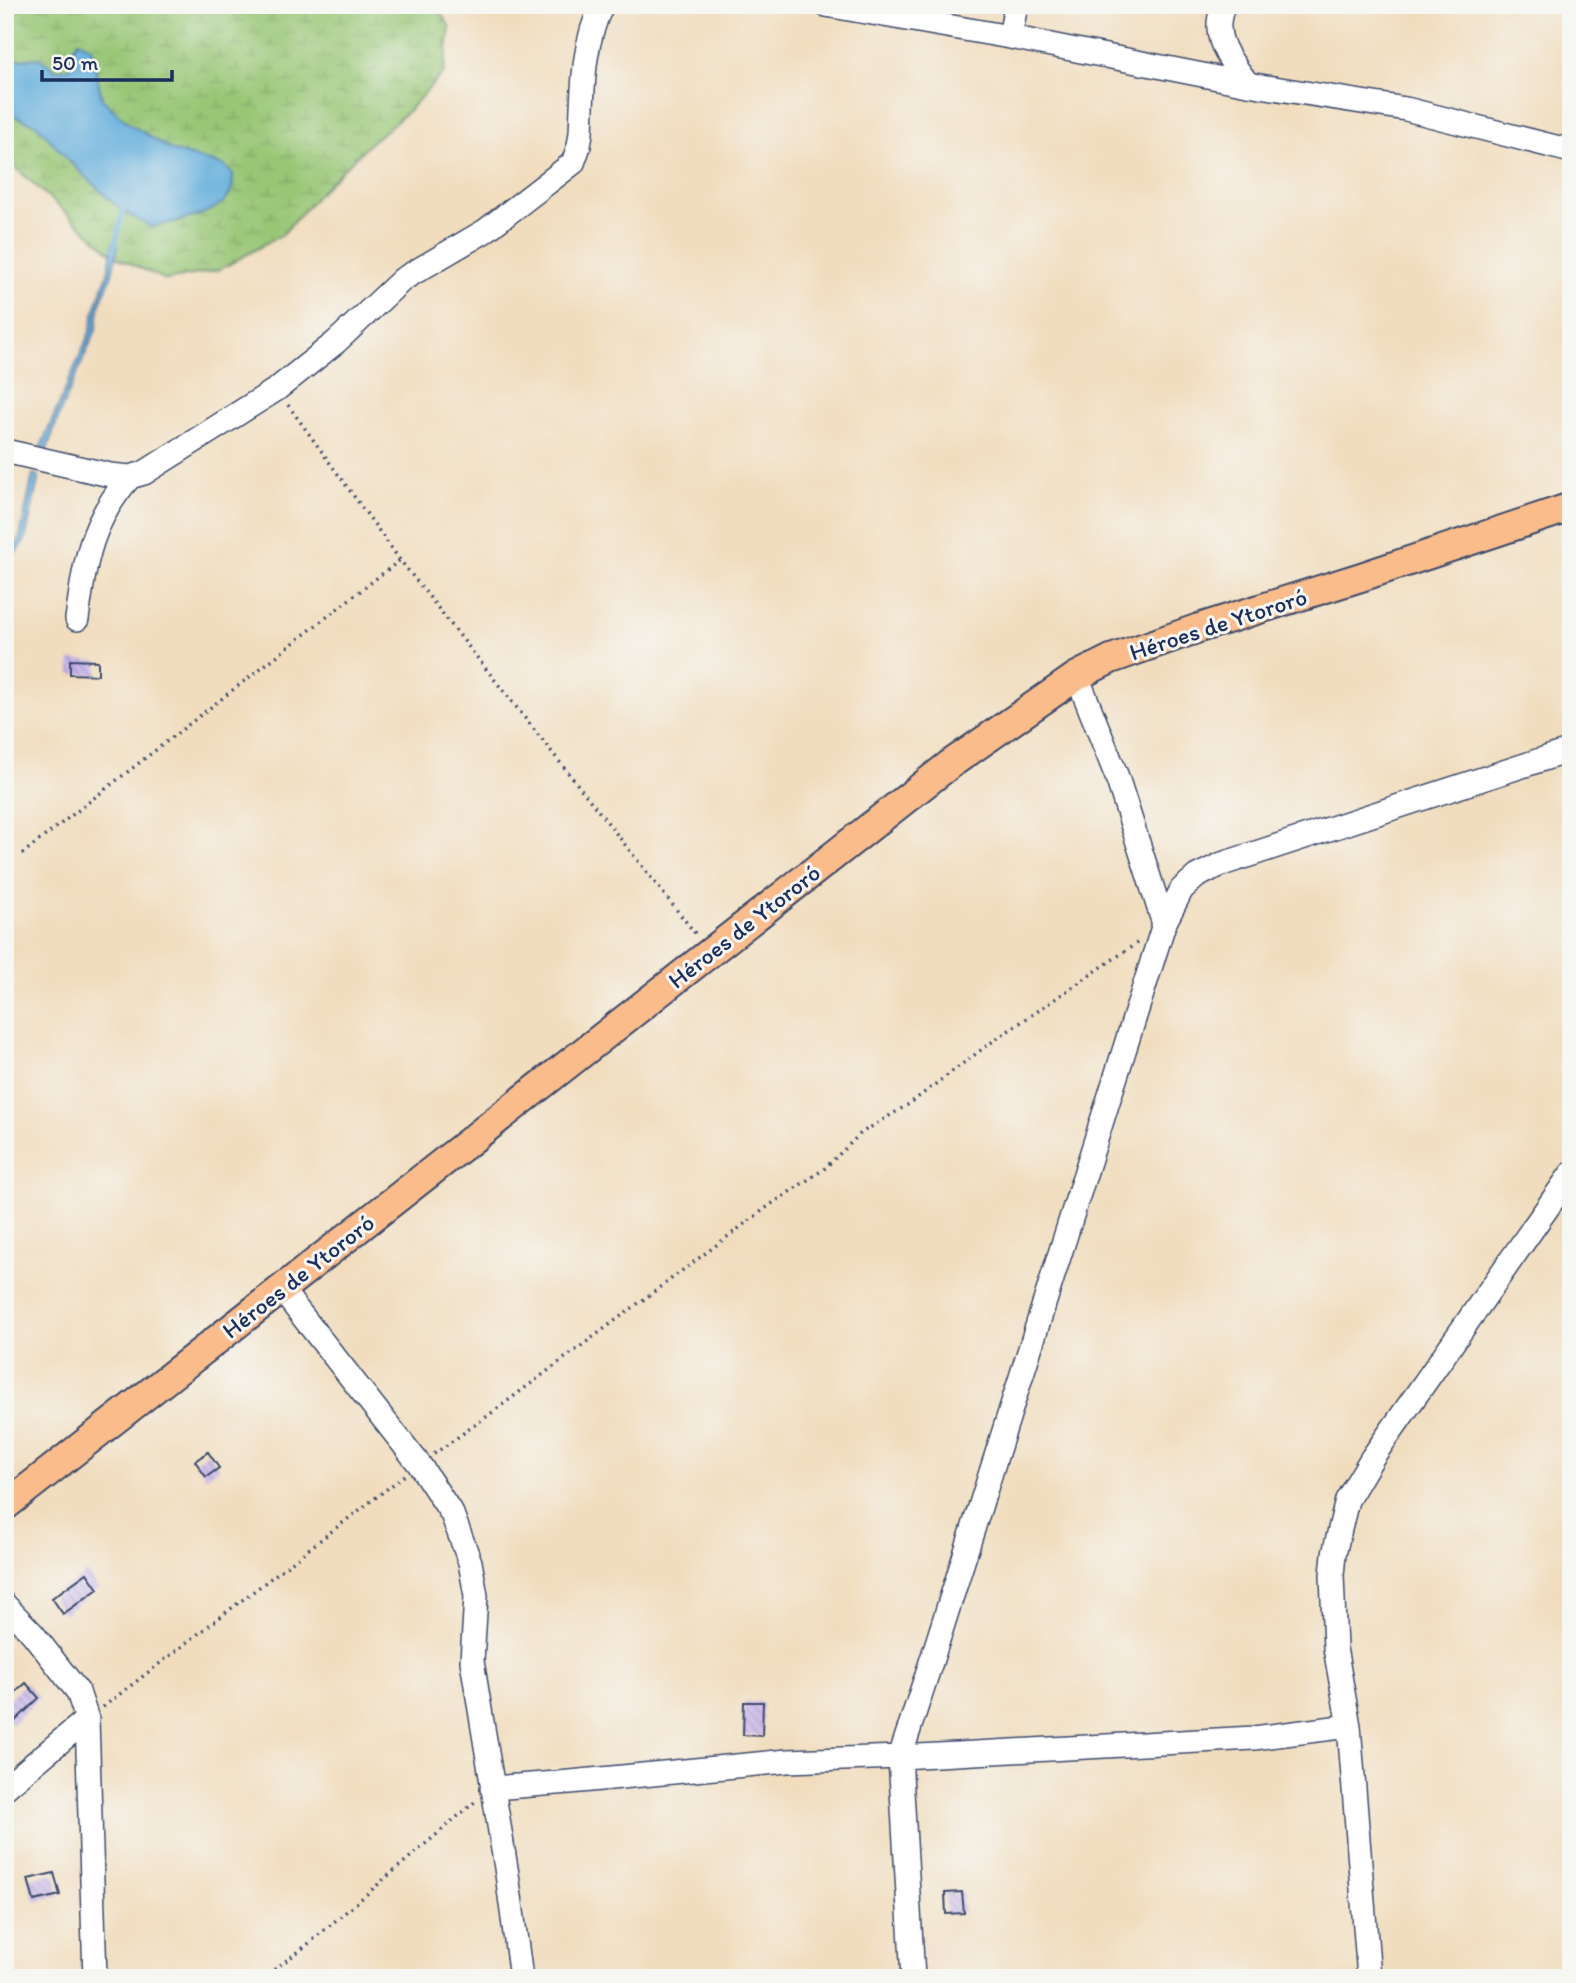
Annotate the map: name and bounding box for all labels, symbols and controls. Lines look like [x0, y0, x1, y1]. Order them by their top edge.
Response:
scale bar [42, 38, 172, 82]
text: 50 m [52, 50, 99, 75]
street label: Héroes de Ytororó [1126, 582, 1310, 666]
street label: Héroes de Ytororó [662, 858, 826, 994]
street label: Héroes de Ytororó [216, 1208, 380, 1344]

